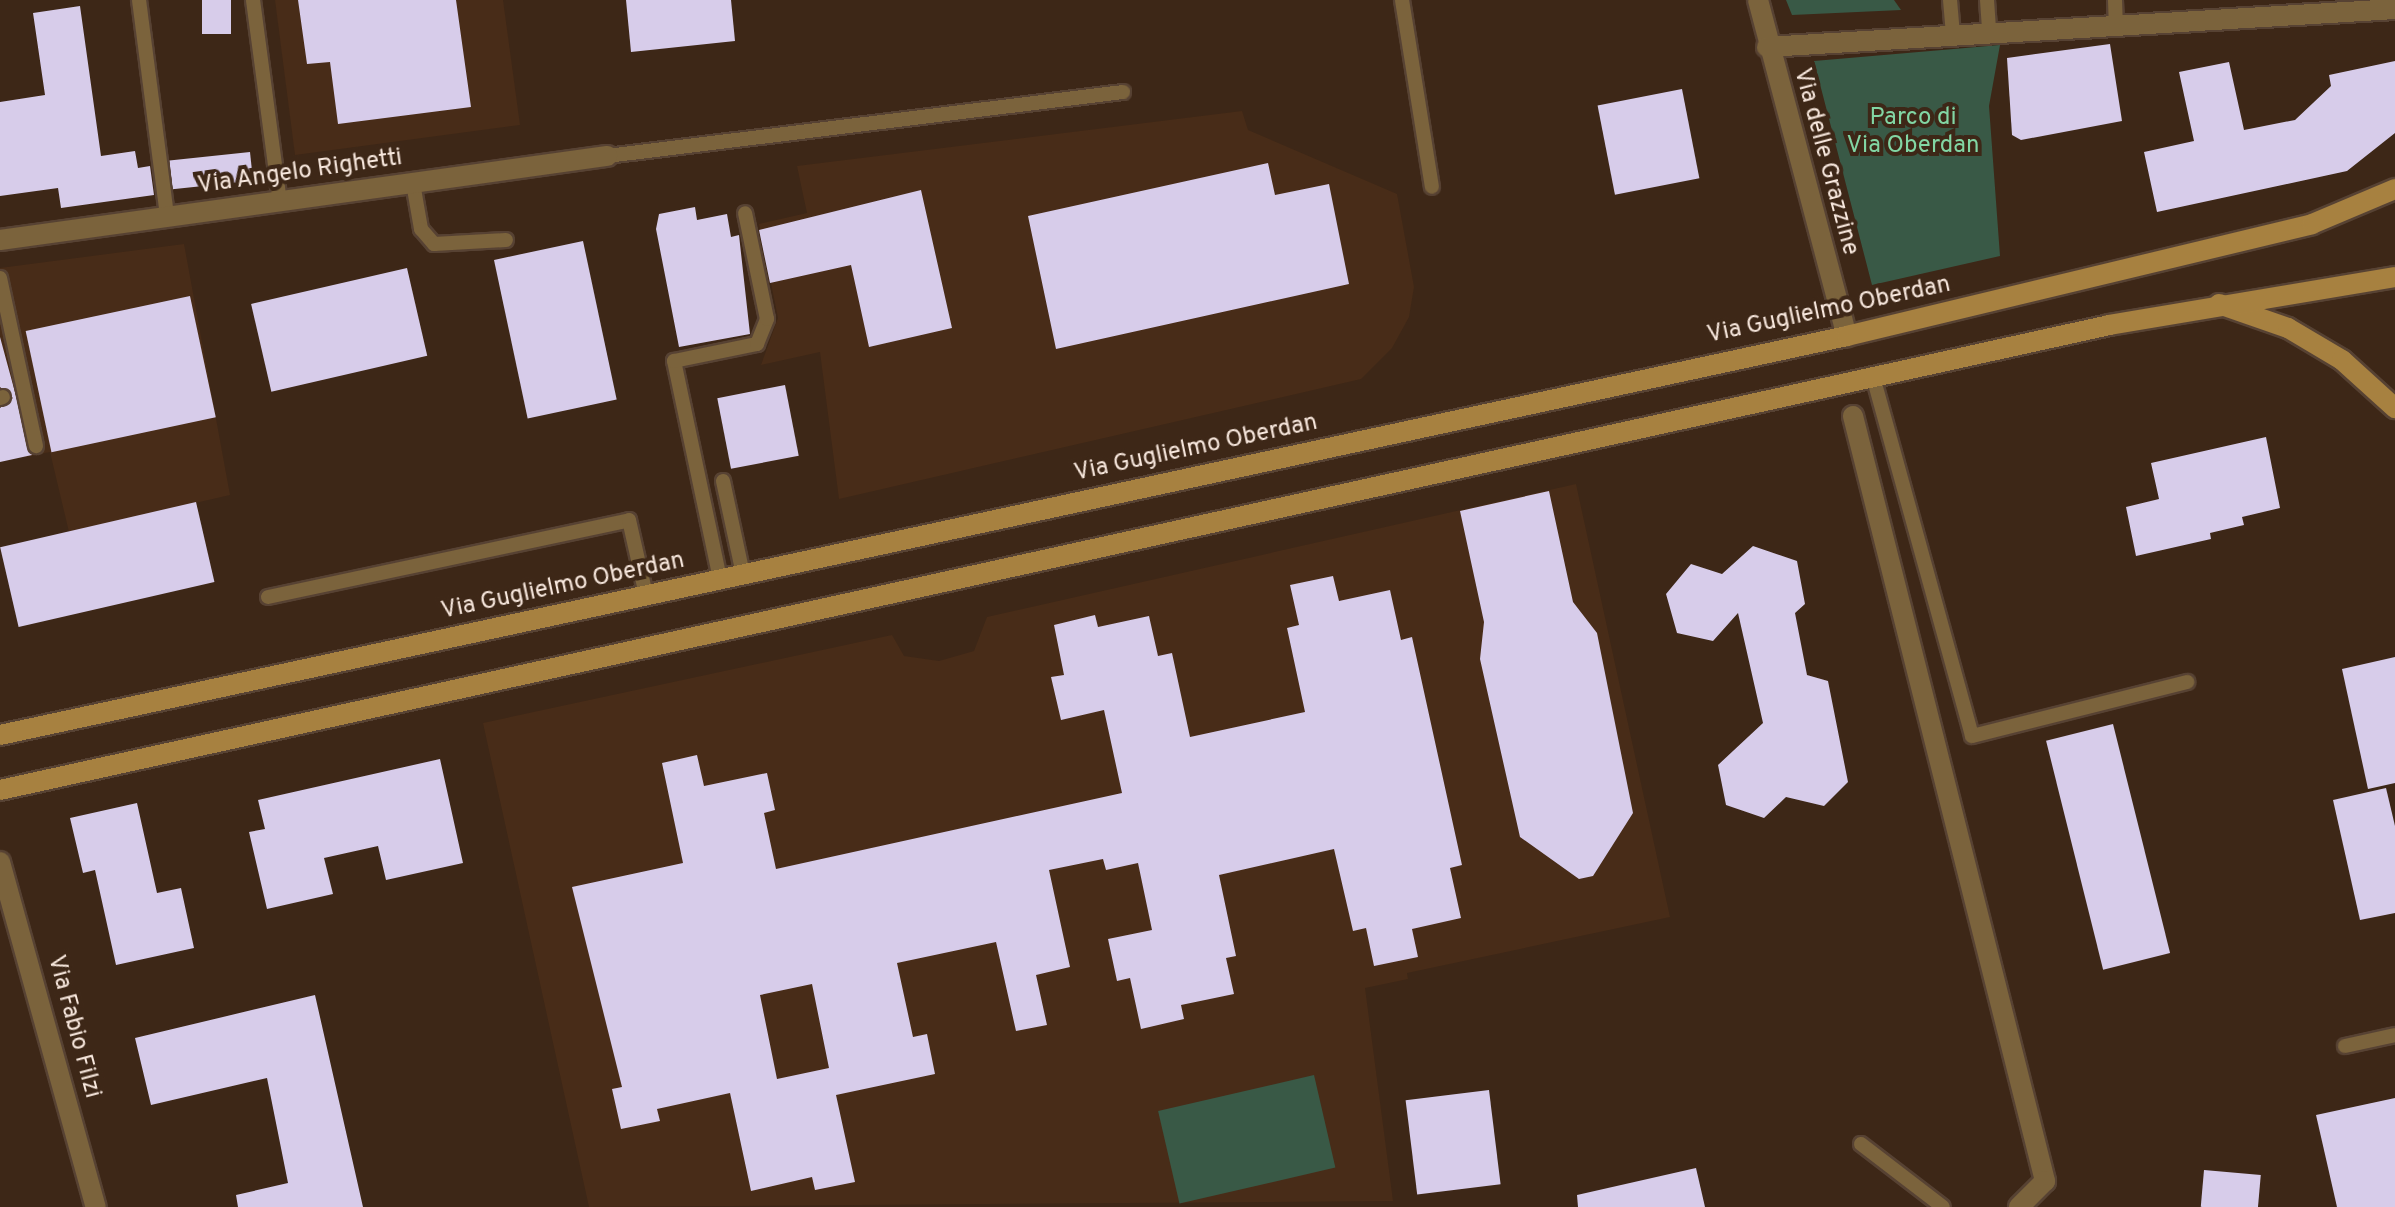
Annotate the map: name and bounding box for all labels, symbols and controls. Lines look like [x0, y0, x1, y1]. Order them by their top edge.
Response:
street label: Via delle Grazzine [1786, 65, 1864, 259]
park label: Parco di Via Oberdan [1846, 105, 1980, 161]
street label: Via Angelo Righetti [195, 144, 405, 202]
street label: Via Guglielmo Oberdan [1705, 271, 1953, 351]
street label: Via Guglielmo Oberdan [1072, 409, 1320, 489]
street label: Via Guglielmo Oberdan [439, 547, 687, 627]
street label: Via Fabio Filzi [40, 952, 106, 1102]

